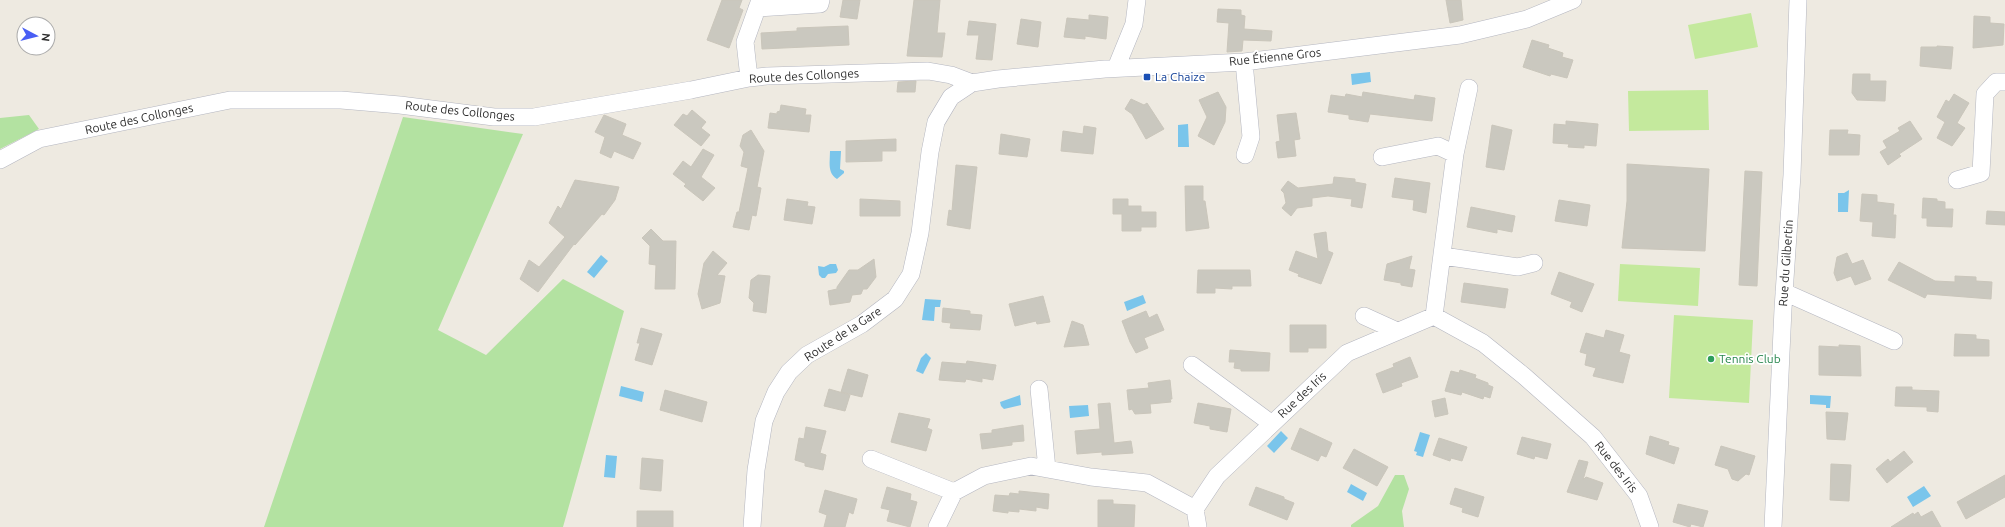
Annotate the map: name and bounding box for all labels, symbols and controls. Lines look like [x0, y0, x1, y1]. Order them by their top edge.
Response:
north arrow [16, 16, 56, 56]
text: N [39, 32, 52, 42]
street label: Rue Étienne Gros [1228, 45, 1322, 68]
street label: Route des Collonges [749, 66, 859, 85]
place label: La Chaize [1155, 70, 1205, 83]
marker: La Chaize [1142, 72, 1152, 82]
street label: Route des Collonges [405, 98, 516, 123]
street label: Route des Collonges [84, 101, 194, 136]
street label: Rue du Gilbertin [1776, 219, 1795, 307]
street label: Route de la Gare [802, 304, 884, 363]
place label: Tennis Club [1719, 352, 1781, 365]
marker: Tennis Club [1706, 354, 1716, 364]
street label: Rue des Iris [1275, 369, 1328, 420]
street label: Rue des Iris [1592, 439, 1640, 495]

